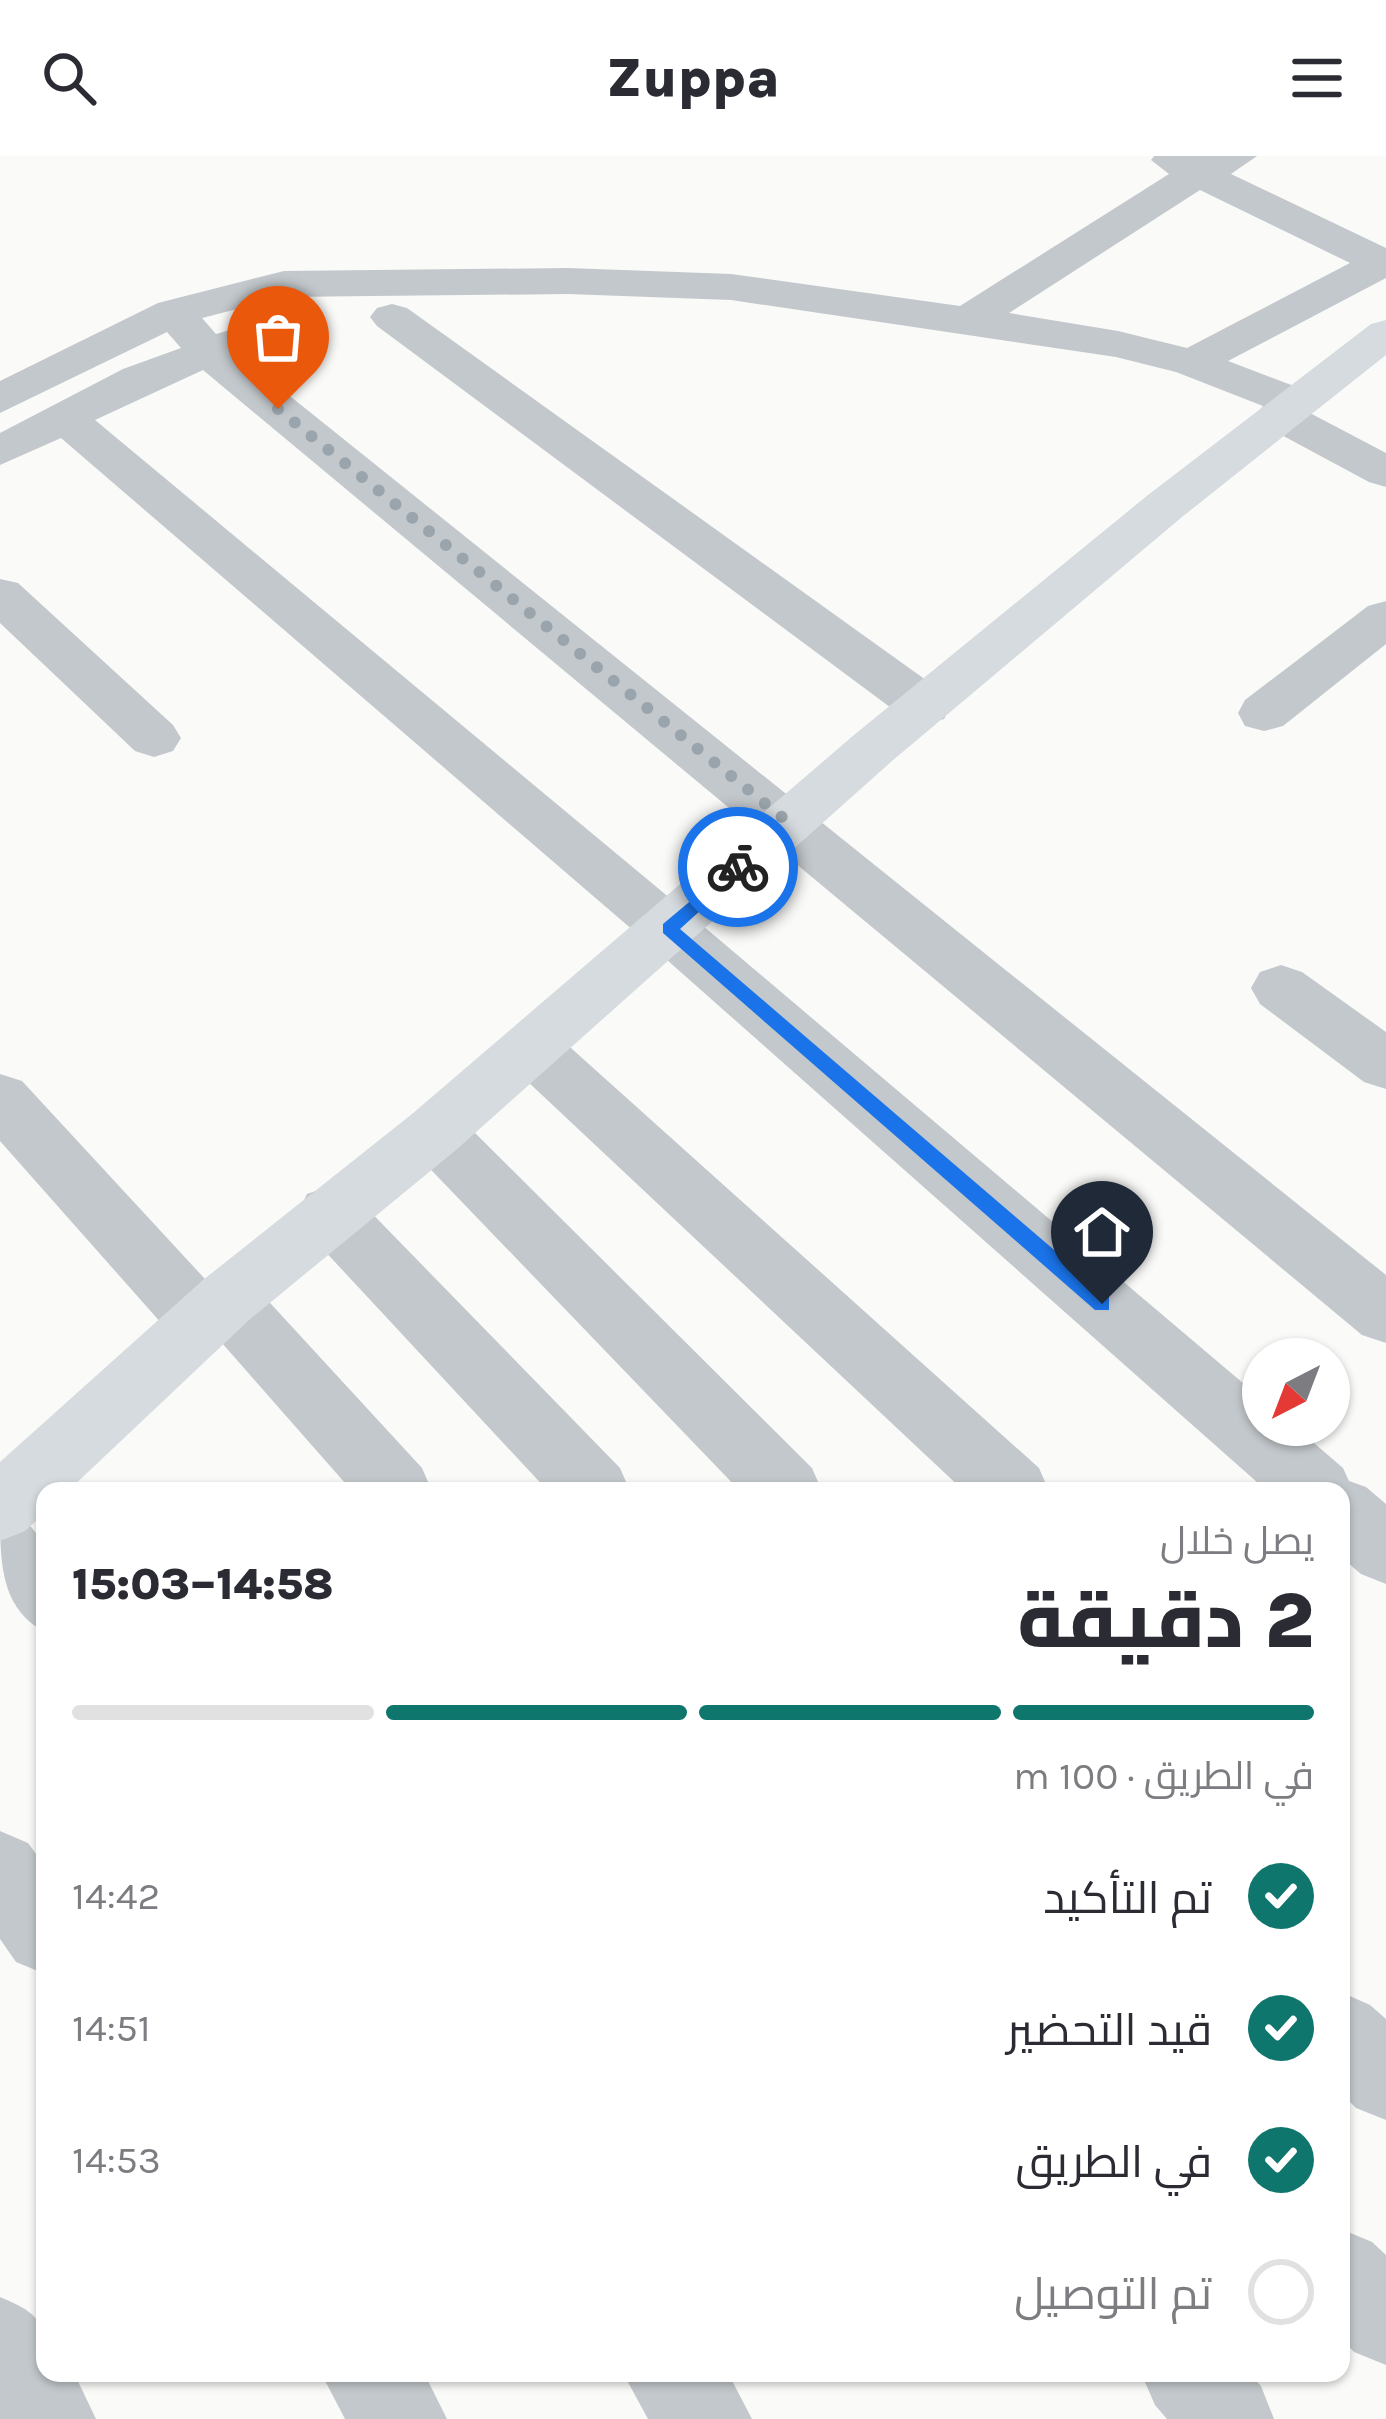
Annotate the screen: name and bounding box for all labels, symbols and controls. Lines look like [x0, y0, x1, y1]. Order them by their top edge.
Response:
icon: search [36, 45, 102, 111]
icon: menu [1284, 45, 1350, 111]
text: Zuppa [606, 46, 780, 110]
pin [227, 286, 329, 409]
icon: bag [245, 304, 311, 370]
courier [678, 807, 798, 927]
icon: bike [705, 834, 771, 900]
pin [1051, 1181, 1153, 1304]
icon: home [1069, 1199, 1135, 1265]
north arrow [1242, 1338, 1350, 1446]
map controls [1242, 1338, 1350, 1446]
text: يصل خلال [1160, 1518, 1314, 1564]
text: 14:58–15:03 [72, 1558, 334, 1610]
text: 2 دقيقة [1017, 1575, 1314, 1667]
text: في الطريق · 100 m [1013, 1753, 1314, 1799]
icon: check [1248, 1863, 1314, 1929]
text: تم التأكيد [1043, 1872, 1212, 1924]
text: 14:42 [72, 1873, 160, 1919]
icon: check [1248, 1995, 1314, 2061]
text: قيد التحضير [1007, 2004, 1212, 2056]
text: 14:51 [72, 2005, 151, 2051]
icon: check [1248, 2127, 1314, 2193]
text: في الطريق [1016, 2136, 1212, 2188]
text: 14:53 [72, 2137, 161, 2183]
text: تم التوصيل [1014, 2268, 1212, 2320]

